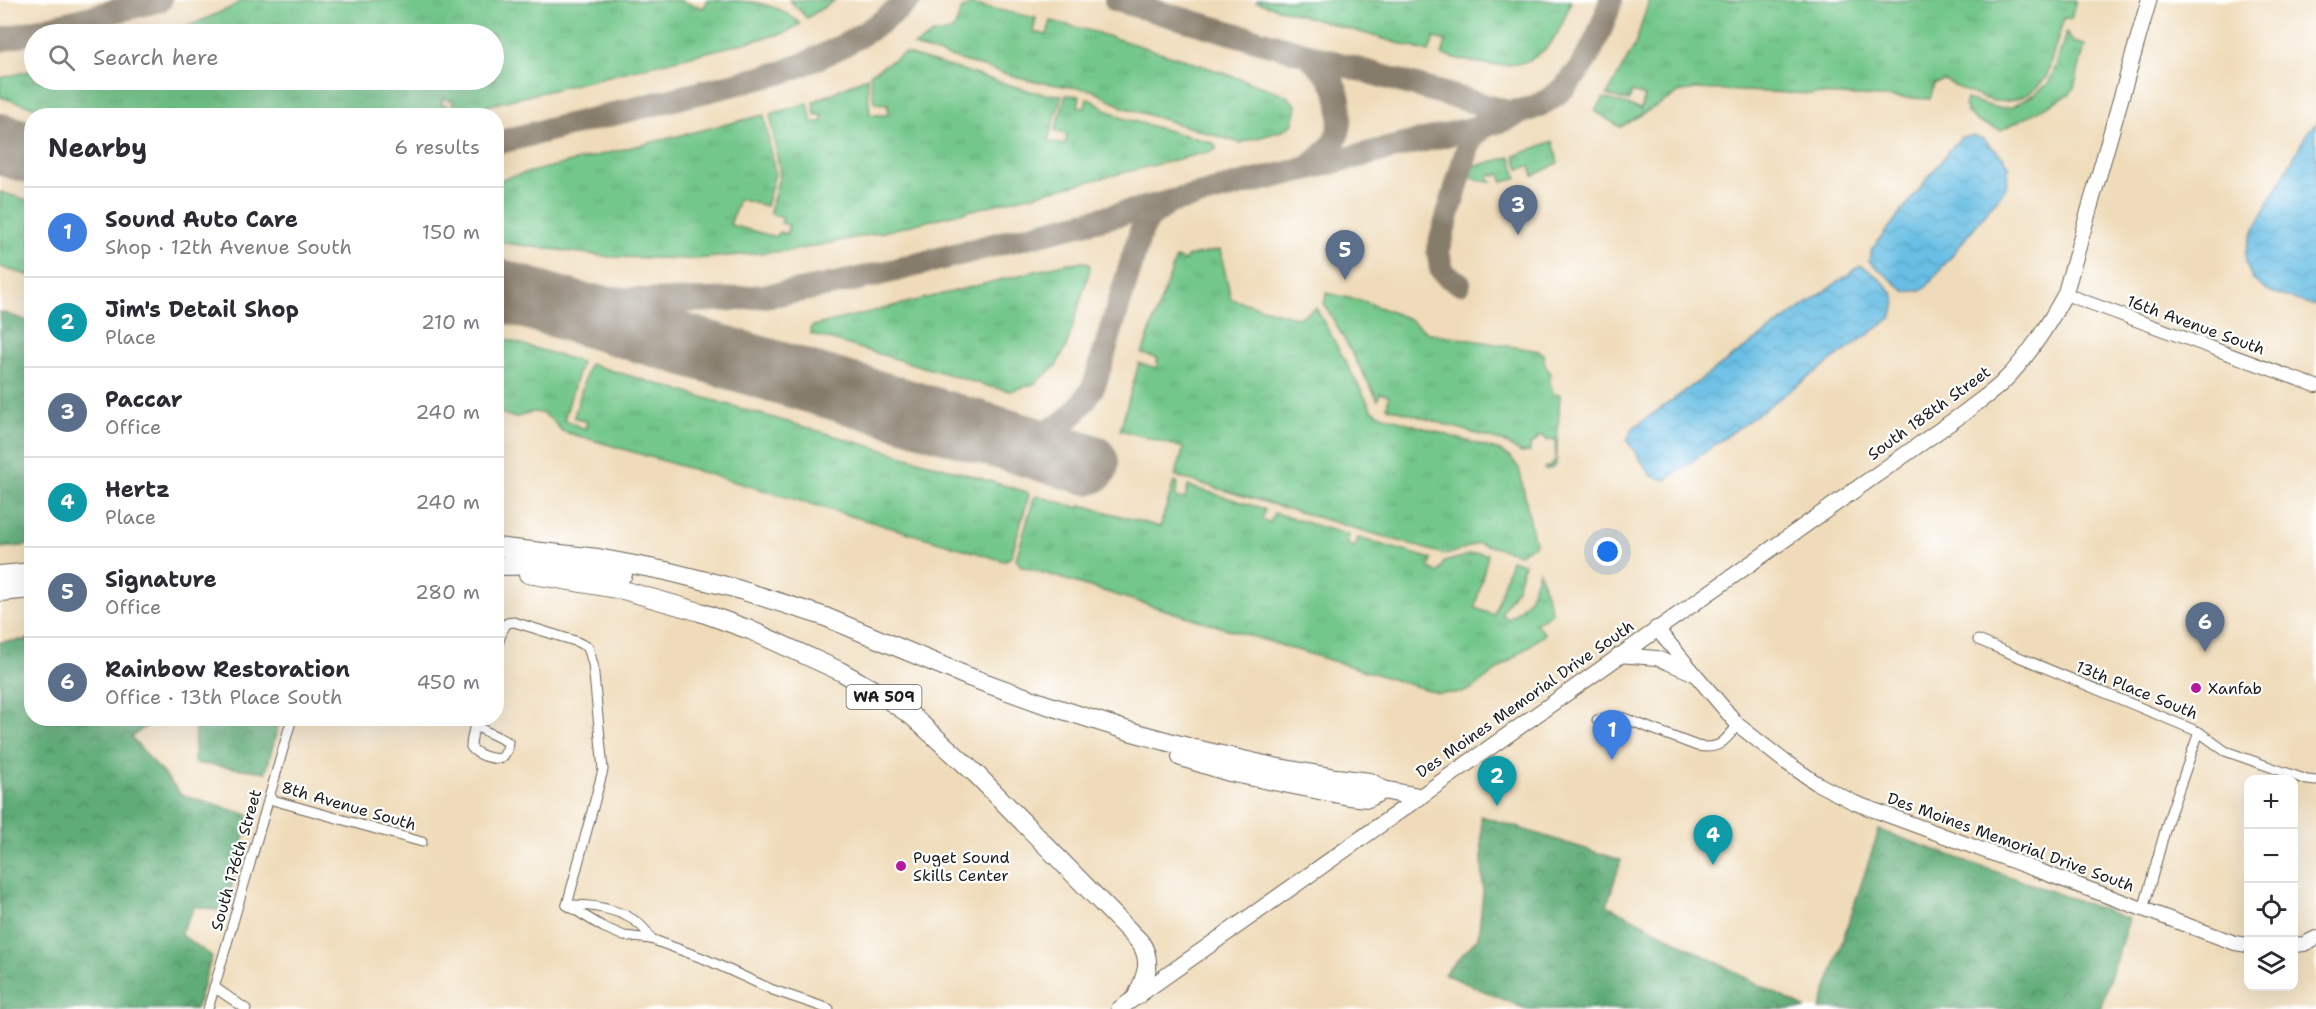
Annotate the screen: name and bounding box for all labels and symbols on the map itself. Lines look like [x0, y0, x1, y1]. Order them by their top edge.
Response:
pin: 3 [1498, 186, 1538, 235]
pin: 5 [1326, 230, 1364, 280]
street label: 16th Avenue South [2124, 290, 2268, 360]
street label: South 188th Street [1863, 361, 1995, 465]
your location [1593, 537, 1622, 566]
pin: 6 [2186, 602, 2224, 652]
street label: Des Moines Memorial Drive South [1412, 615, 1638, 783]
street label: 13th Place South [2073, 656, 2201, 724]
place label: Xanfab [2208, 678, 2262, 699]
marker: Xanfab [2189, 681, 2203, 695]
road number: WA 509 [846, 685, 922, 709]
pin: 1 [1592, 710, 1632, 760]
pin: 2 [1478, 756, 1516, 806]
street label: 8th Avenue South [279, 777, 419, 835]
street label: South 176th Street [206, 787, 266, 933]
street label: Des Moines Memorial Drive South [1885, 787, 2137, 897]
pin: 4 [1694, 816, 1732, 865]
place label: Puget Sound Skills Center [913, 847, 1010, 886]
marker: Puget Sound Skills Center [894, 859, 908, 873]

